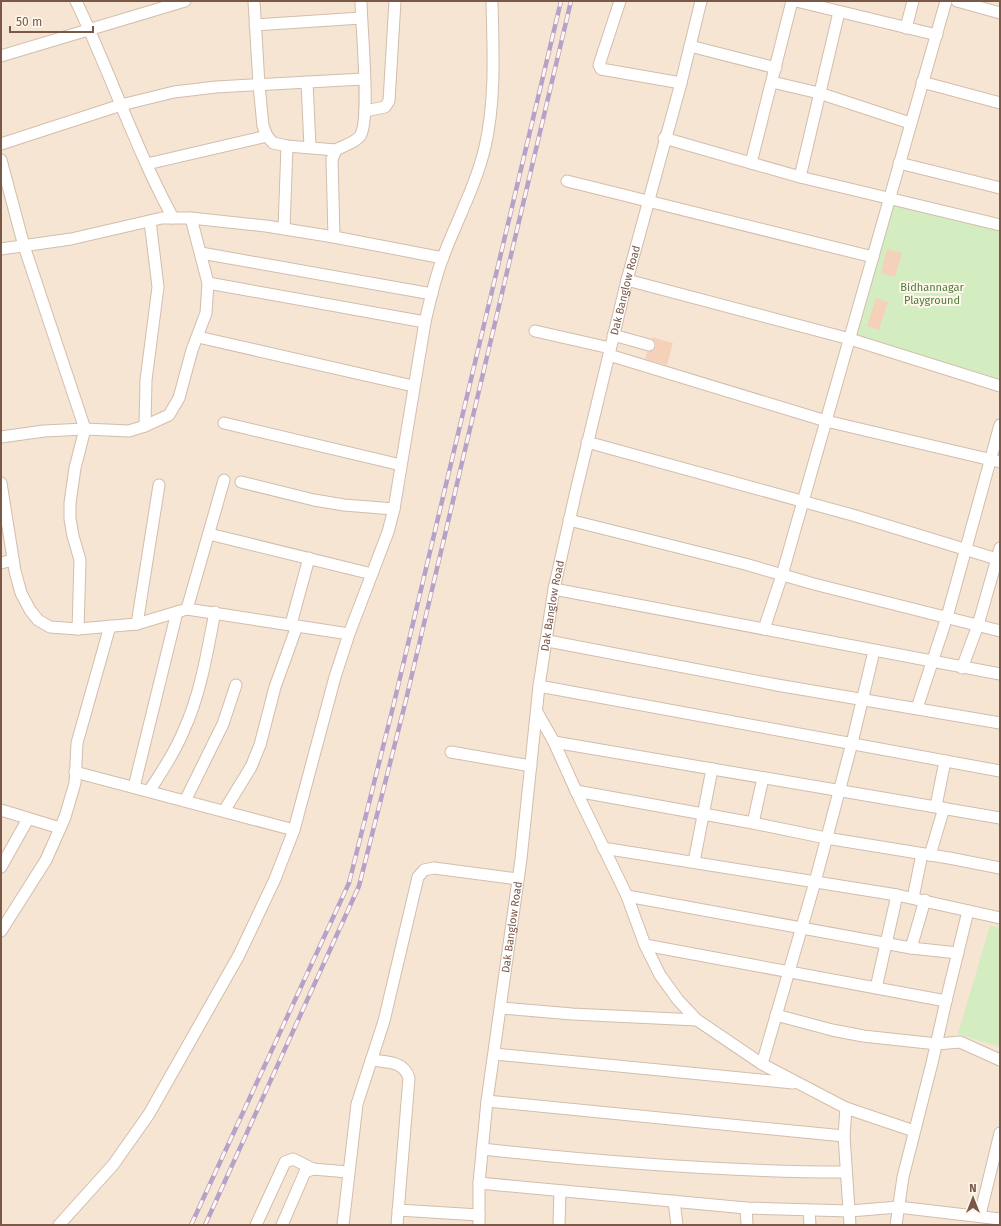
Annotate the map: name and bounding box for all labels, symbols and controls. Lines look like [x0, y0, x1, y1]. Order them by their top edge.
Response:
scale bar [10, 8, 93, 34]
text: 50 m [16, 15, 42, 29]
street label: Dak Banglow Road [607, 244, 643, 336]
park label: Bidhannagar Playground [900, 281, 964, 307]
street label: Dak Banglow Road [538, 559, 567, 652]
street label: Dak Banglow Road [499, 881, 524, 974]
north arrow [953, 1178, 993, 1218]
text: N [969, 1182, 977, 1195]

